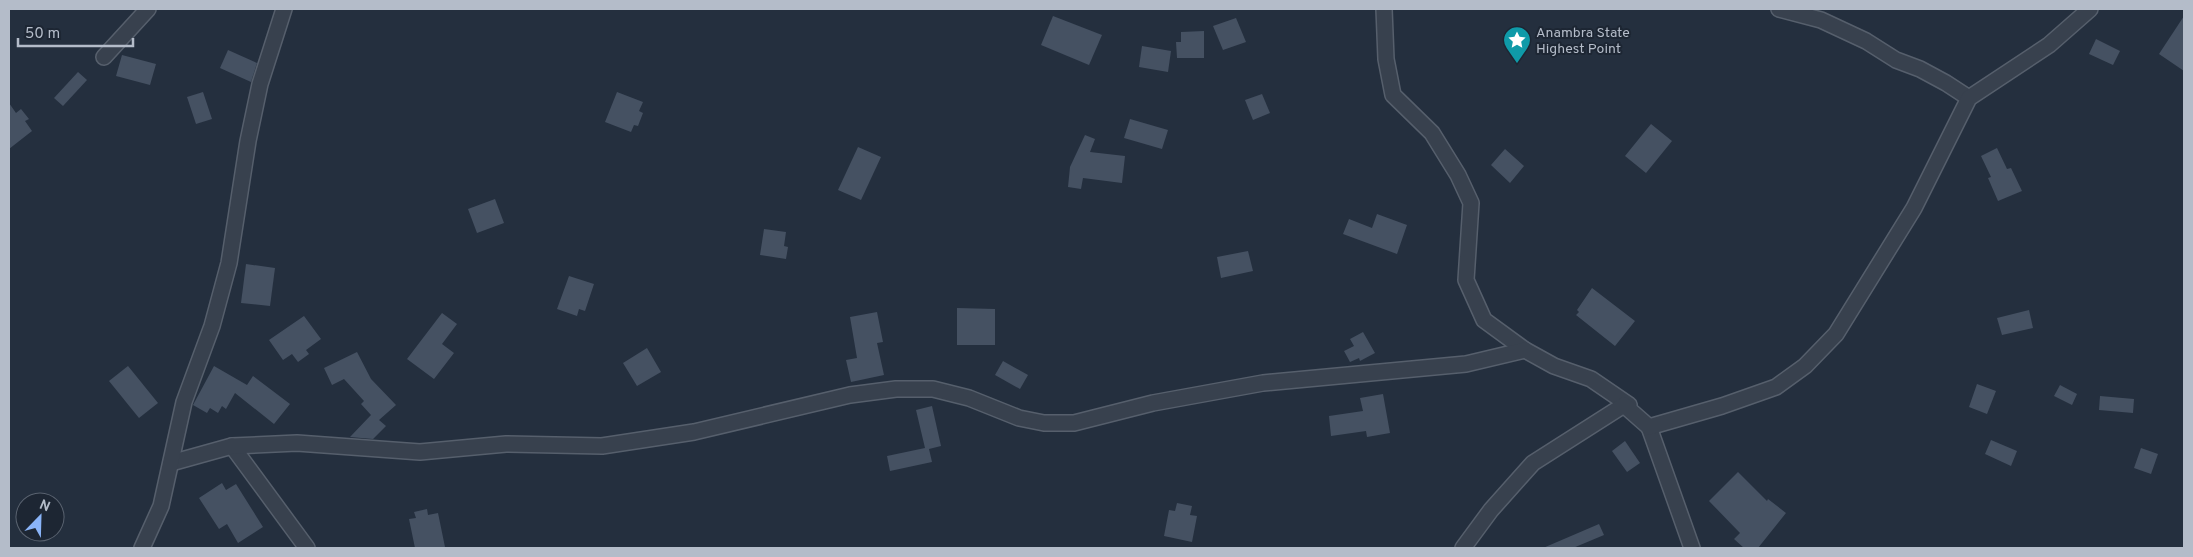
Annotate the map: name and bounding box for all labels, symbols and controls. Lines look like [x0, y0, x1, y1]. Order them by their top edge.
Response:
scale bar [18, 15, 132, 47]
text: 50 m [25, 25, 60, 44]
place icon: Anambra State Highest Point [1502, 25, 1532, 64]
place label: Anambra State Highest Point [1536, 25, 1630, 58]
north arrow [15, 492, 65, 542]
text: N [37, 497, 52, 516]

